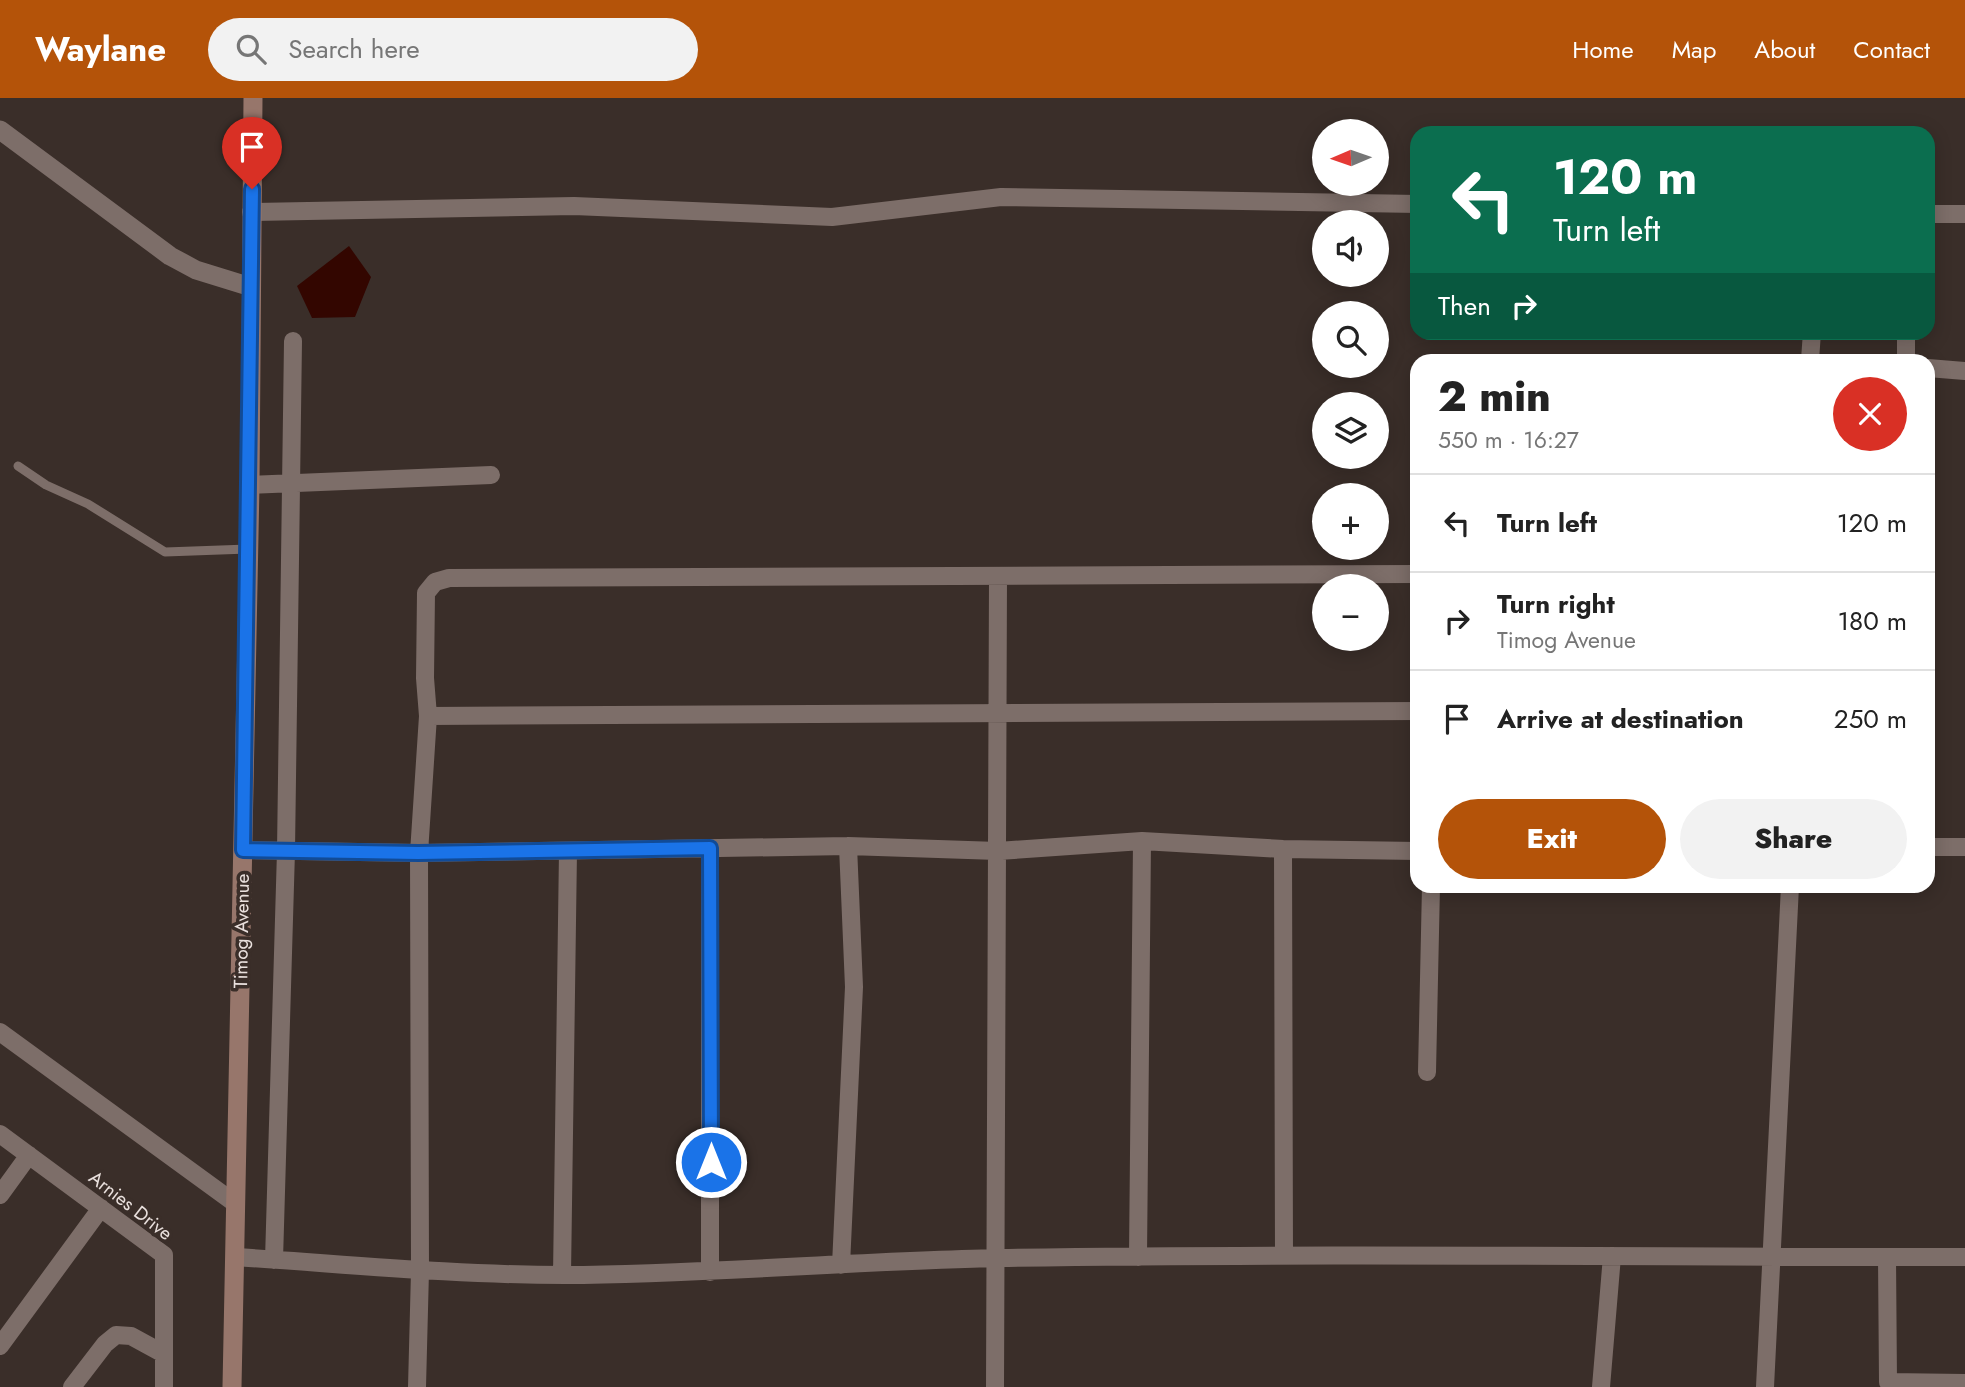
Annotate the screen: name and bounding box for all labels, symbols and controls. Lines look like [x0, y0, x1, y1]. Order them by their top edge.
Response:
search box [208, 18, 698, 81]
text: Waylane [35, 26, 166, 73]
icon: search [232, 30, 270, 68]
text: Search here [288, 30, 420, 68]
text: Home [1572, 32, 1634, 67]
text: Map [1672, 32, 1716, 67]
text: About [1754, 32, 1815, 67]
text: Contact [1853, 32, 1930, 67]
pin [222, 117, 282, 189]
north arrow [1312, 119, 1390, 196]
map controls [1312, 119, 1389, 651]
icon: arrive [233, 128, 271, 166]
text: 120 m [1553, 142, 1697, 212]
icon: left [1438, 154, 1529, 245]
text: Turn left [1553, 207, 1660, 253]
button: sound [1312, 210, 1389, 287]
text: Then [1438, 287, 1491, 325]
icon: right [1505, 287, 1543, 325]
button: search [1312, 301, 1389, 378]
text: 2 min [1438, 366, 1551, 427]
button: close [1833, 377, 1907, 451]
button: layers [1312, 392, 1389, 469]
text: 550 m · 16:27 [1438, 423, 1579, 457]
button: + [1312, 483, 1389, 560]
icon: left [1438, 504, 1476, 542]
text: Turn left [1497, 504, 1597, 542]
text: 120 m [1837, 504, 1907, 542]
button: − [1312, 574, 1389, 651]
text: Turn right [1497, 585, 1615, 623]
icon: right [1438, 602, 1476, 640]
text: 180 m [1837, 602, 1907, 640]
text: Timog Avenue [1497, 623, 1636, 657]
icon: arrive [1438, 700, 1476, 738]
text: Arrive at destination [1497, 700, 1744, 738]
text: 250 m [1834, 700, 1907, 738]
button: Exit [1438, 799, 1666, 879]
button: Share [1680, 799, 1907, 879]
street label: Timog Avenue [227, 873, 256, 989]
position arrow [674, 1125, 748, 1199]
street label: Arnies Drive [83, 1164, 178, 1247]

